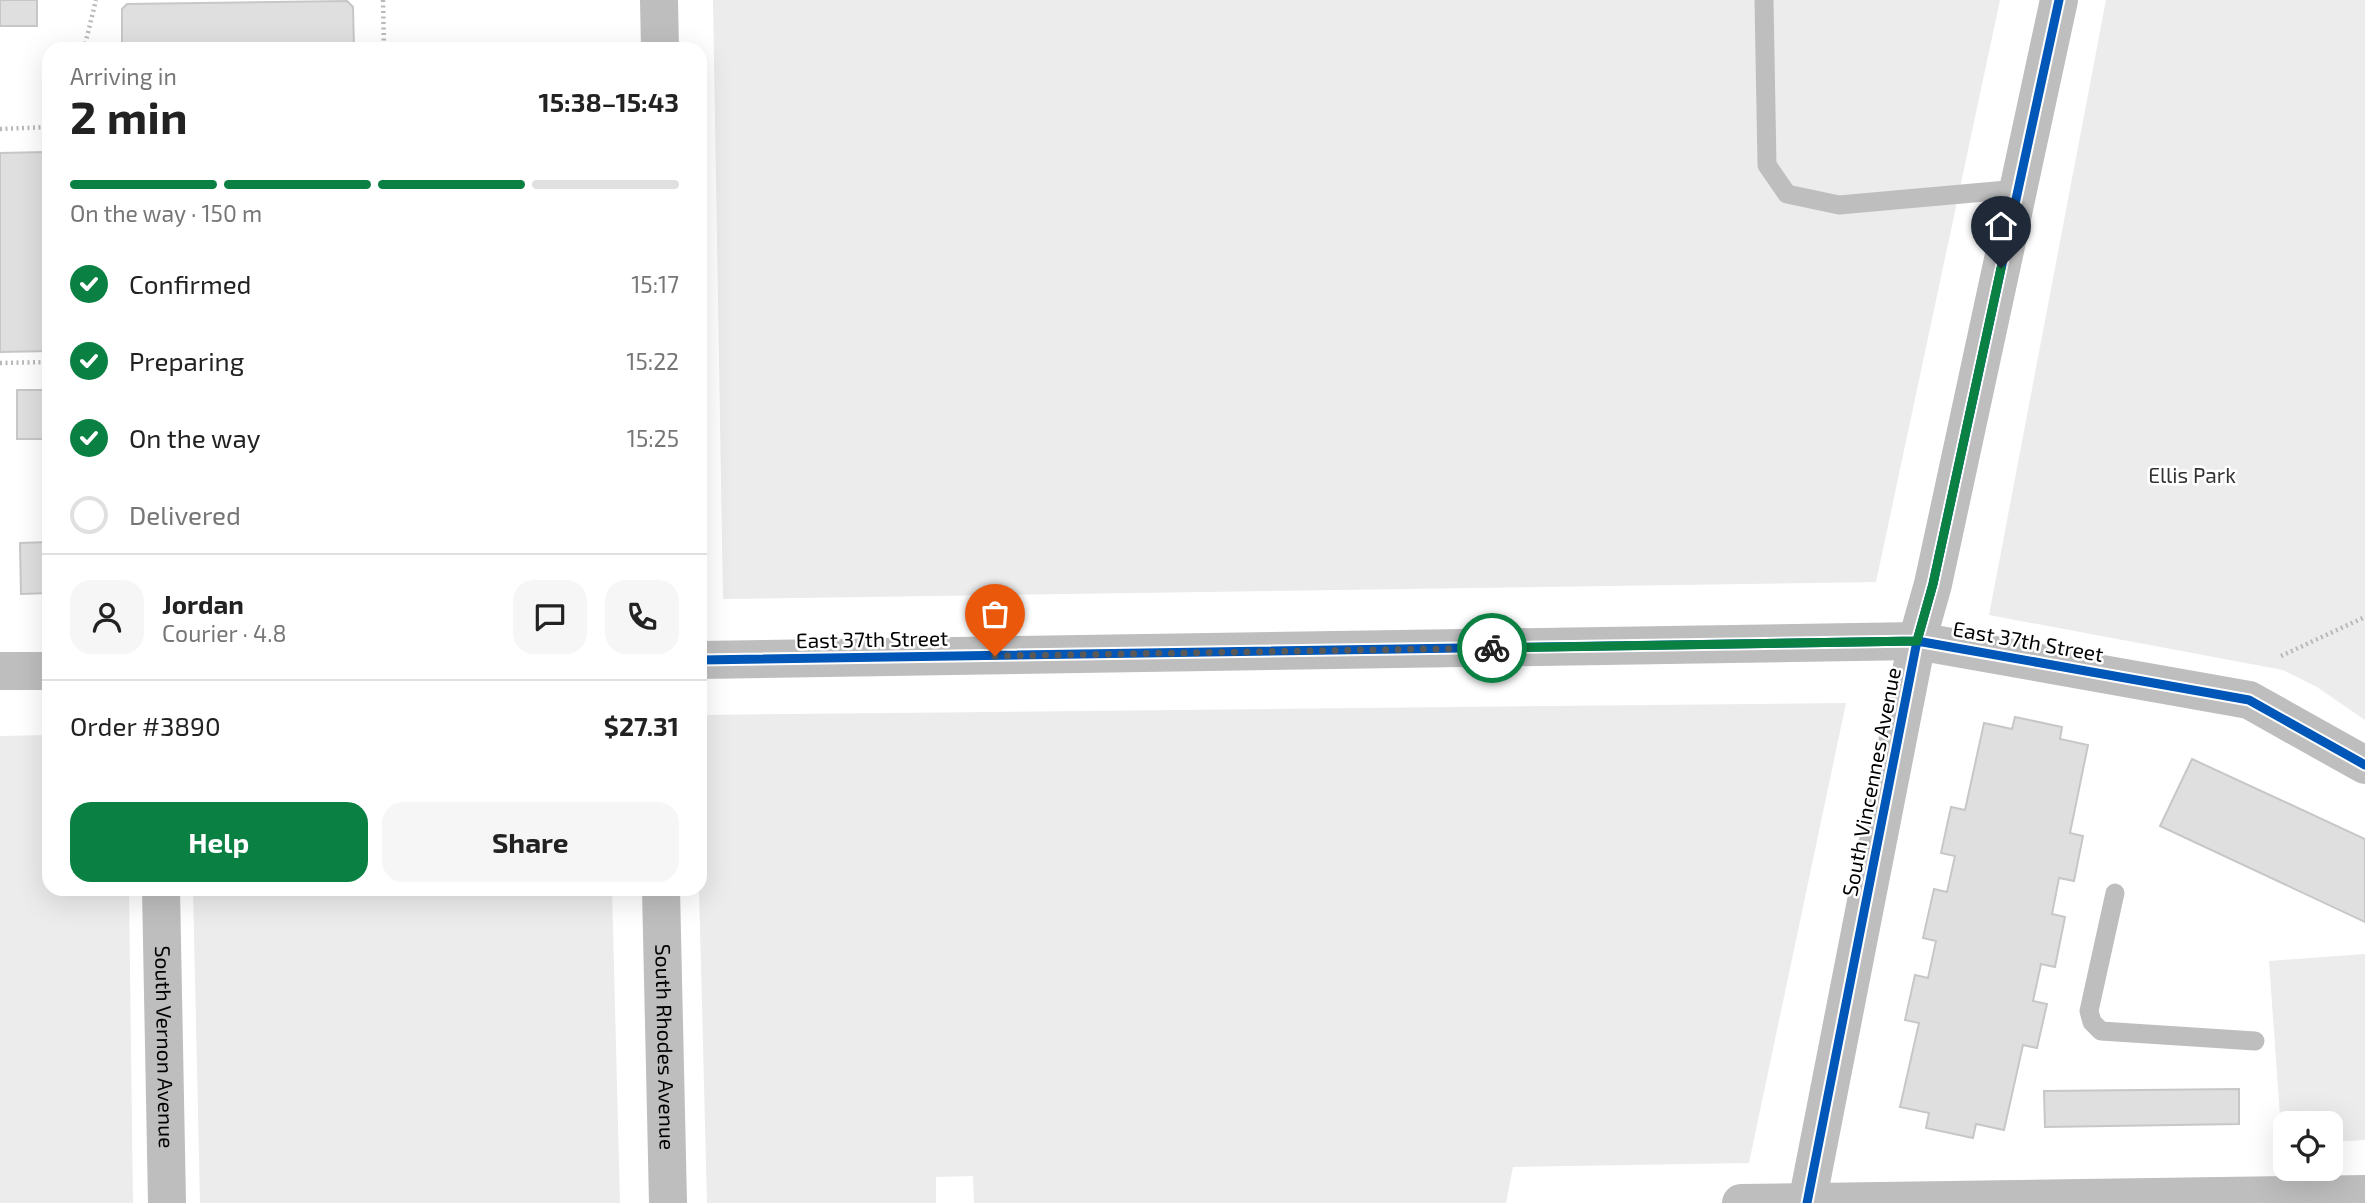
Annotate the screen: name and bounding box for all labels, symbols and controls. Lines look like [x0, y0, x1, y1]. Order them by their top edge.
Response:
text: Arriving in [70, 62, 177, 90]
text: 15:38–15:43 [538, 86, 679, 117]
text: 2 min [70, 88, 188, 143]
pin [1971, 196, 2031, 268]
text: On the way · 150 m [70, 199, 262, 227]
icon: home [1982, 207, 2020, 245]
icon: check [70, 265, 108, 303]
text: Confirmed [129, 268, 252, 299]
text: 15:17 [631, 270, 679, 298]
icon: check [70, 342, 108, 380]
text: Preparing [129, 345, 244, 376]
text: 15:22 [626, 347, 679, 375]
icon: check [70, 419, 108, 457]
text: On the way [129, 422, 260, 453]
text: 15:25 [627, 424, 679, 452]
park label: Ellis Park [2148, 462, 2236, 487]
text: Delivered [129, 499, 241, 530]
button: person [70, 580, 144, 654]
button: chat [513, 580, 587, 654]
button: phone [605, 580, 679, 654]
pin [965, 584, 1025, 656]
text: Jordan [162, 588, 244, 619]
icon: bag [976, 595, 1014, 633]
courier [1457, 613, 1527, 683]
street label: East 37th Street [1951, 615, 2105, 666]
text: Courier · 4.8 [162, 619, 286, 647]
street label: East 37th Street [796, 625, 948, 652]
icon: bike [1473, 629, 1511, 667]
street label: South Vincennes Avenue [1836, 665, 1905, 898]
text: Order #3890 [70, 710, 221, 741]
text: $27.31 [604, 710, 679, 741]
button: Help [70, 802, 368, 882]
button: Share [382, 802, 679, 882]
street label: South Rhodes Avenue [651, 944, 681, 1150]
street label: South Vernon Avenue [151, 945, 180, 1149]
map controls [2273, 1111, 2343, 1181]
button: locate [2273, 1111, 2343, 1181]

